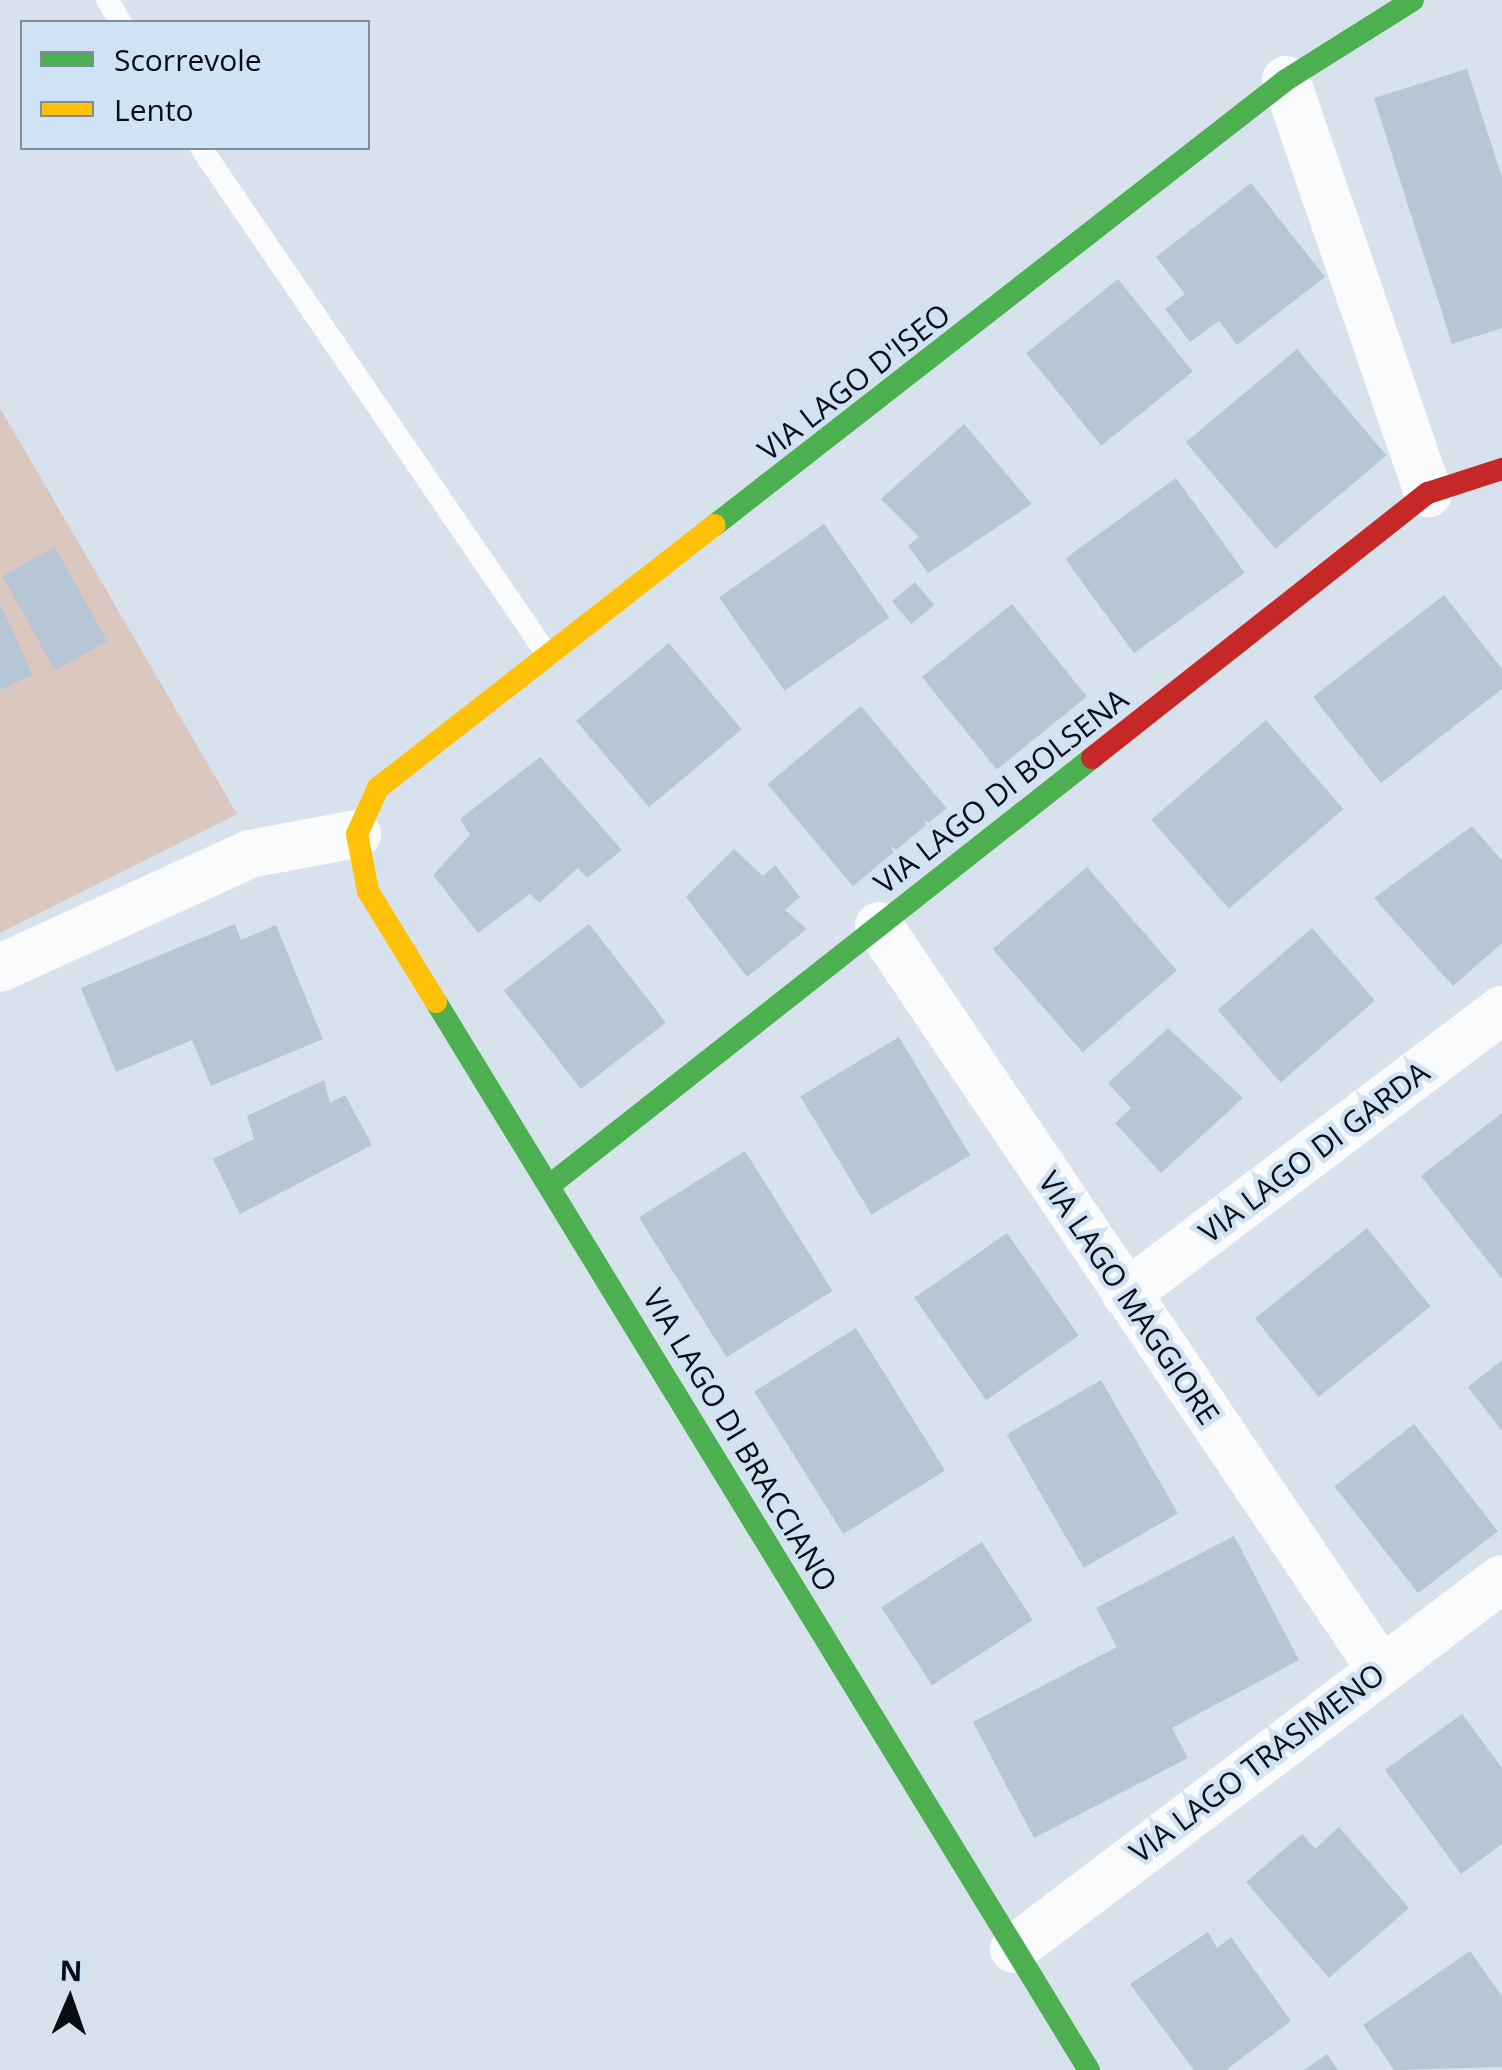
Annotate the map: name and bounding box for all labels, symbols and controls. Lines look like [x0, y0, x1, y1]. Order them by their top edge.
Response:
legend [20, 20, 370, 150]
text: Scorrevole [114, 39, 262, 80]
text: Lento [114, 89, 194, 130]
street label: VIA LAGO D'ISEO [751, 296, 957, 468]
street label: VIA LAGO DI BOLSENA [867, 681, 1135, 901]
street label: VIA LAGO DI GARDA [1192, 1054, 1436, 1250]
street label: VIA LAGO MAGGIORE [1031, 1165, 1227, 1431]
street label: VIA LAGO DI BRACCIANO [635, 1282, 845, 1598]
street label: VIA LAGO TRASIMENO [1123, 1656, 1391, 1870]
north arrow [20, 1950, 120, 2050]
text: N [59, 1951, 83, 1989]

